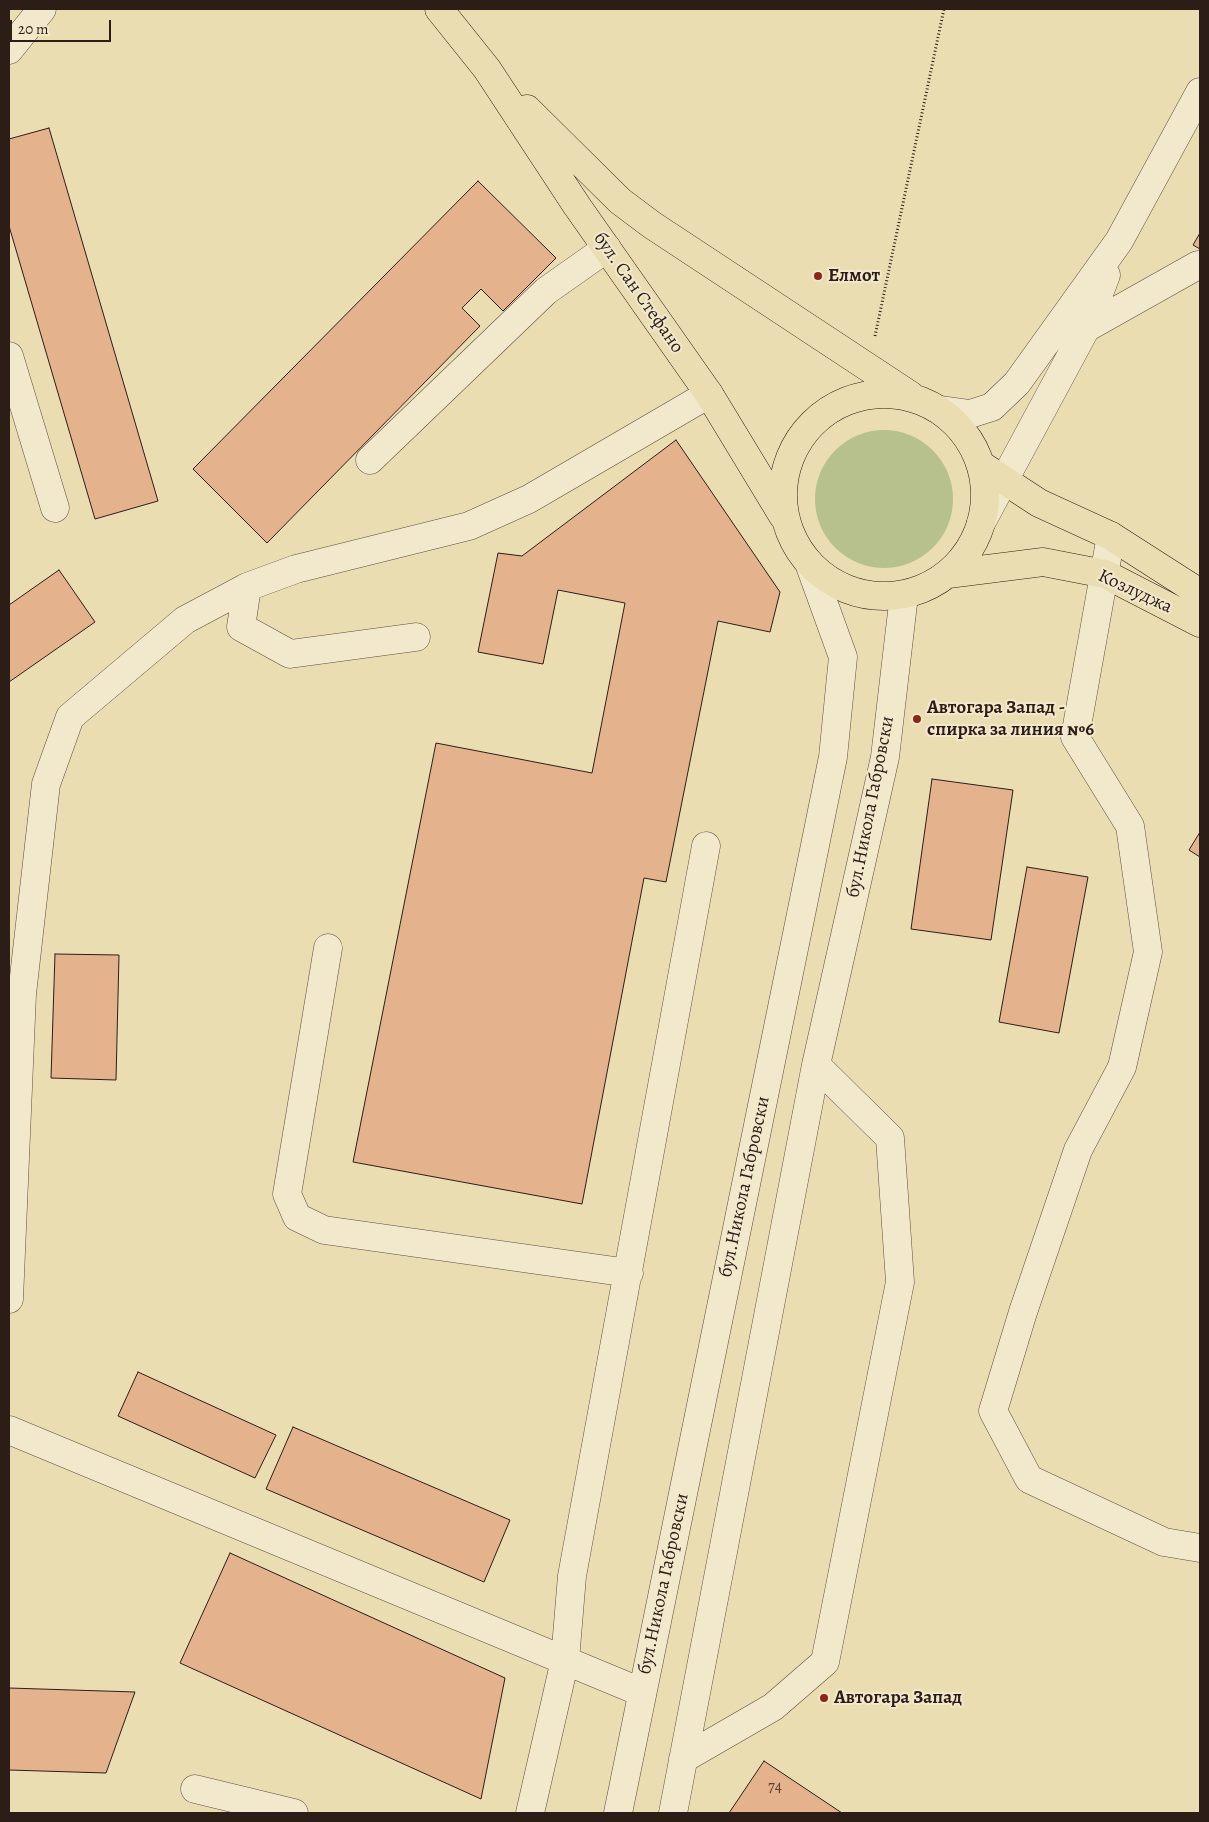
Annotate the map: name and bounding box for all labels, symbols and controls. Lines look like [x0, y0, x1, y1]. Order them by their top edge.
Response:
scale bar [12, 10, 114, 42]
text: 20 m [18, 19, 49, 39]
street label: бул. Сан Стефано [588, 228, 688, 358]
place label: Елмот [828, 265, 880, 287]
marker: Елмот [812, 270, 824, 282]
street label: Козлуджа [1094, 565, 1176, 619]
place label: Автогара Запад - спирка за линия №6 [927, 697, 1094, 741]
marker: Автогара Запад - спирка за линия №6 [911, 713, 923, 725]
street label: бул.Никола Габровски [842, 714, 900, 900]
street label: бул.Никола Габровски [715, 1094, 775, 1280]
street label: бул.Никола Габровски [634, 1491, 694, 1677]
place label: Автогара Запад [834, 1687, 962, 1709]
marker: Автогара Запад [818, 1692, 830, 1704]
house number: 74 [768, 1777, 782, 1797]

